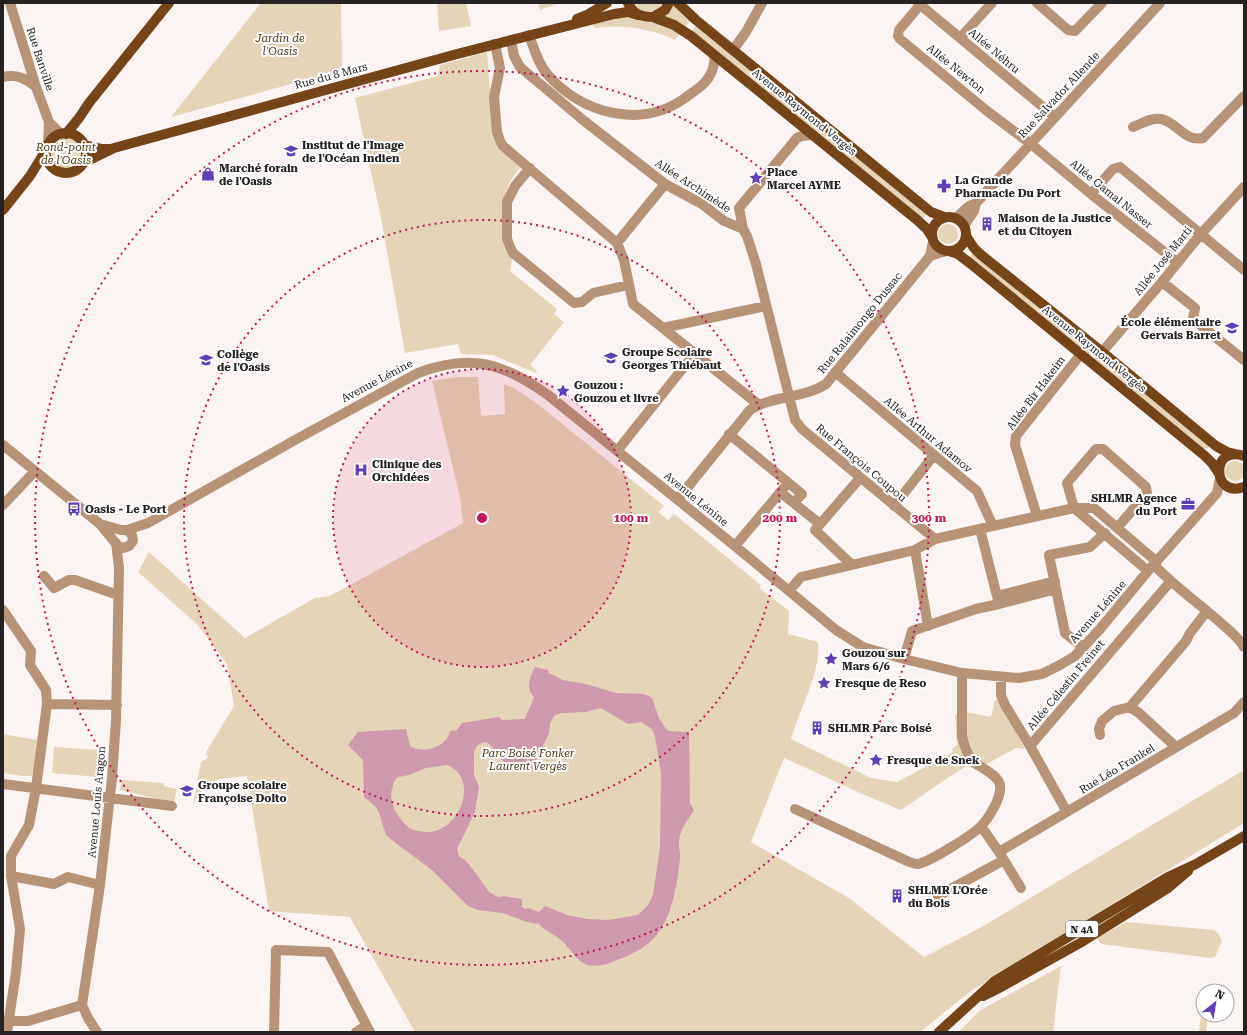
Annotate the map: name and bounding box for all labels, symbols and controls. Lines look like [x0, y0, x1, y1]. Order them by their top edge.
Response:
street label: Rue Banville [24, 26, 56, 92]
street label: Allée Néhru [966, 26, 1022, 76]
park label: Jardin de l'Oasis [254, 32, 305, 58]
street label: Allée Newton [924, 41, 988, 97]
street label: Rue Salvador Allende [1016, 49, 1102, 141]
street label: Rue du 8 Mars [293, 60, 369, 92]
street label: Avenue Raymond Vergès [749, 66, 859, 158]
place label: Institut de l'Image de l'Océan Indien [302, 139, 405, 165]
park label: Rond-point de l'Oasis [35, 141, 97, 167]
school or university icon: Institut de l'Image de l'Océan Indien [283, 143, 299, 159]
street label: Allée Archimède [653, 157, 733, 215]
street label: Allée Gamal Nasser [1067, 157, 1155, 231]
place label: Marché forain de l'Oasis [219, 162, 299, 188]
shop icon: Marché forain de l'Oasis [200, 166, 216, 182]
place label: Place Marcel AYME [767, 166, 841, 192]
place icon: Place Marcel AYME [748, 170, 764, 186]
place label: La Grande Pharmacie Du Port [955, 174, 1061, 200]
pharmacy icon: La Grande Pharmacie Du Port [936, 178, 952, 194]
place label: Maison de la Justice et du Citoyen [998, 212, 1112, 238]
building icon: Maison de la Justice et du Citoyen [979, 216, 995, 232]
street label: Allée José Marti [1131, 224, 1195, 298]
street label: Rue Ralaimongo Dussac [815, 270, 905, 376]
street label: Avenue Raymond Vergès [1039, 303, 1149, 395]
place label: École élémentaire Gervais Barret [1121, 315, 1222, 342]
school or university icon: École élémentaire Gervais Barret [1224, 320, 1240, 336]
place label: Groupe Scolaire Georges Thiébaut [622, 346, 722, 372]
place label: Collège de l'Oasis [217, 348, 270, 374]
school or university icon: Groupe Scolaire Georges Thiébaut [603, 350, 619, 366]
school or university icon: Collège de l'Oasis [198, 352, 214, 368]
street label: Allée Bir Hakeim [1004, 354, 1068, 432]
street label: Avenue Lénine [339, 357, 415, 405]
place label: Gouzou : Gouzou et livre [574, 379, 659, 405]
place icon: Gouzou : Gouzou et livre [555, 383, 571, 399]
street label: Allée Arthur Adamov [881, 394, 975, 476]
street label: Rue François Coupou [813, 421, 909, 505]
place label: Clinique des Orchidées [372, 458, 442, 484]
hospital icon: Clinique des Orchidées [353, 462, 369, 478]
street label: Avenue Lénine [661, 469, 731, 529]
place label: SHLMR Agence du Port [1091, 492, 1178, 518]
office icon: SHLMR Agence du Port [1180, 496, 1196, 512]
bus stop icon: Oasis - Le Port [66, 501, 82, 517]
place label: Oasis - Le Port [85, 503, 167, 516]
centre of rings [475, 511, 489, 525]
text: 100 m [614, 511, 649, 525]
text: 200 m [763, 511, 798, 525]
text: 300 m [912, 511, 947, 525]
street label: Avenue Lénine [1067, 578, 1129, 646]
street label: Allée Célestin Freinet [1025, 637, 1107, 733]
place label: Gouzou sur Mars 6/6 [842, 647, 906, 673]
place icon: Gouzou sur Mars 6/6 [823, 651, 839, 667]
place icon: Fresque de Reso [816, 675, 832, 691]
place label: Fresque de Reso [835, 677, 926, 690]
building icon: SHLMR Parc Boisé [809, 720, 825, 736]
place label: SHLMR Parc Boisé [828, 722, 932, 735]
street label: Rue Léo Frankel [1077, 741, 1157, 797]
street label: Avenue Louis Aragon [86, 746, 108, 858]
park label: Parc Boisé Fonker Laurent Vergès [481, 747, 575, 773]
place icon: Fresque de Snek [868, 752, 884, 768]
place label: Fresque de Snek [887, 754, 980, 767]
place label: Groupe scolaire Françoise Dolto [198, 779, 287, 805]
school or university icon: Groupe scolaire Françoise Dolto [179, 783, 195, 799]
place label: SHLMR L'Orée du Bois [908, 884, 988, 910]
building icon: SHLMR L'Orée du Bois [889, 888, 905, 904]
road number: N 4A [1066, 921, 1098, 937]
north arrow [1195, 983, 1235, 1023]
text: N [1213, 987, 1227, 1003]

